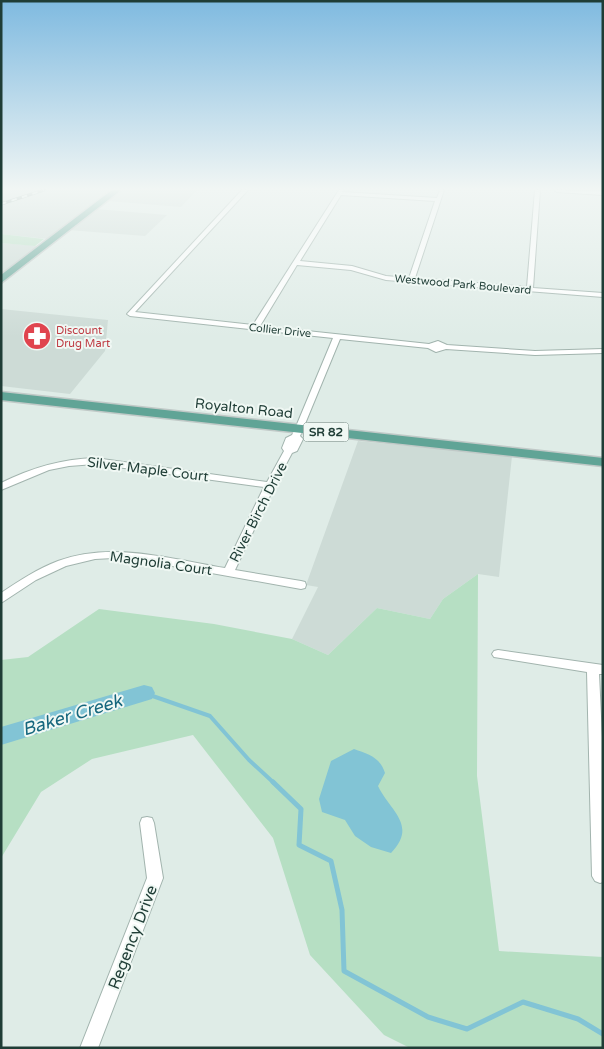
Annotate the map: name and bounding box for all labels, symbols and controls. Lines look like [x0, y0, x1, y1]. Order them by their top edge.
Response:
street label: Westwood Park Boulevard [394, 272, 532, 297]
pharmacy icon: Discount Drug Mart [22, 321, 52, 351]
street label: Collier Drive [248, 321, 312, 340]
place label: Discount Drug Mart [56, 324, 110, 350]
street label: Royalton Road [194, 395, 294, 422]
road number: SR 82 [304, 422, 348, 442]
street label: Silver Maple Court [86, 454, 210, 485]
street label: River Birch Drive [226, 459, 291, 565]
street label: Magnolia Court [109, 548, 214, 579]
water label: Baker Creek [19, 689, 126, 741]
street label: Regency Drive [104, 882, 162, 992]

